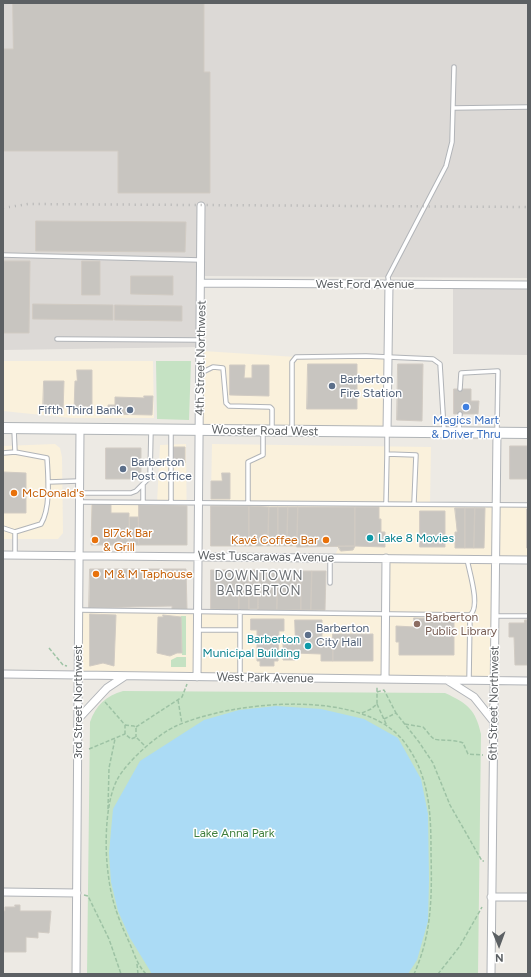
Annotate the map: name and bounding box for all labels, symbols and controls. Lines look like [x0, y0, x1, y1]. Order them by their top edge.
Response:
street label: West Ford Avenue [316, 277, 414, 291]
street label: 4th Street Northwest [193, 300, 209, 416]
place label: Barberton Fire Station [340, 372, 402, 400]
marker: Barberton Fire Station [327, 381, 337, 391]
marker: Magics Mart & Driver Thru [461, 402, 471, 412]
place label: Fifth Third Bank [38, 403, 122, 417]
marker: Fifth Third Bank [125, 405, 135, 415]
place label: Magics Mart & Driver Thru [431, 413, 501, 441]
street label: Wooster Road West [211, 423, 319, 439]
place label: Barberton Post Office [131, 455, 192, 483]
marker: Barberton Post Office [118, 464, 128, 474]
place label: McDonald's [22, 486, 84, 500]
marker: McDonald's [9, 488, 19, 498]
place label: Bl7ck Bar & Grill [103, 526, 152, 554]
place label: Lake 8 Movies [378, 531, 454, 545]
place label: Kavé Coffee Bar [231, 533, 318, 547]
marker: Lake 8 Movies [365, 533, 375, 543]
marker: Bl7ck Bar & Grill [90, 535, 100, 545]
marker: Kavé Coffee Bar [321, 535, 331, 545]
street label: West Tuscarawas Avenue [198, 549, 334, 565]
place label: M & M Taphouse [104, 567, 193, 581]
district label: DOWNTOWN BARBERTON [214, 568, 304, 599]
marker: M & M Taphouse [91, 569, 101, 579]
place label: Barberton Public Library [425, 610, 497, 638]
marker: Barberton Public Library [412, 619, 422, 629]
place label: Barberton City Hall [316, 621, 369, 649]
marker: Barberton City Hall [303, 630, 313, 640]
place label: Barberton Municipal Building [203, 632, 300, 660]
marker: Barberton Municipal Building [303, 641, 313, 651]
street label: 3rd Street Northwest [71, 645, 85, 759]
street label: 6th Street Northwest [486, 645, 502, 761]
street label: West Park Avenue [216, 670, 314, 686]
park label: Lake Anna Park [194, 826, 274, 840]
north arrow [479, 925, 519, 965]
text: N [495, 951, 504, 964]

